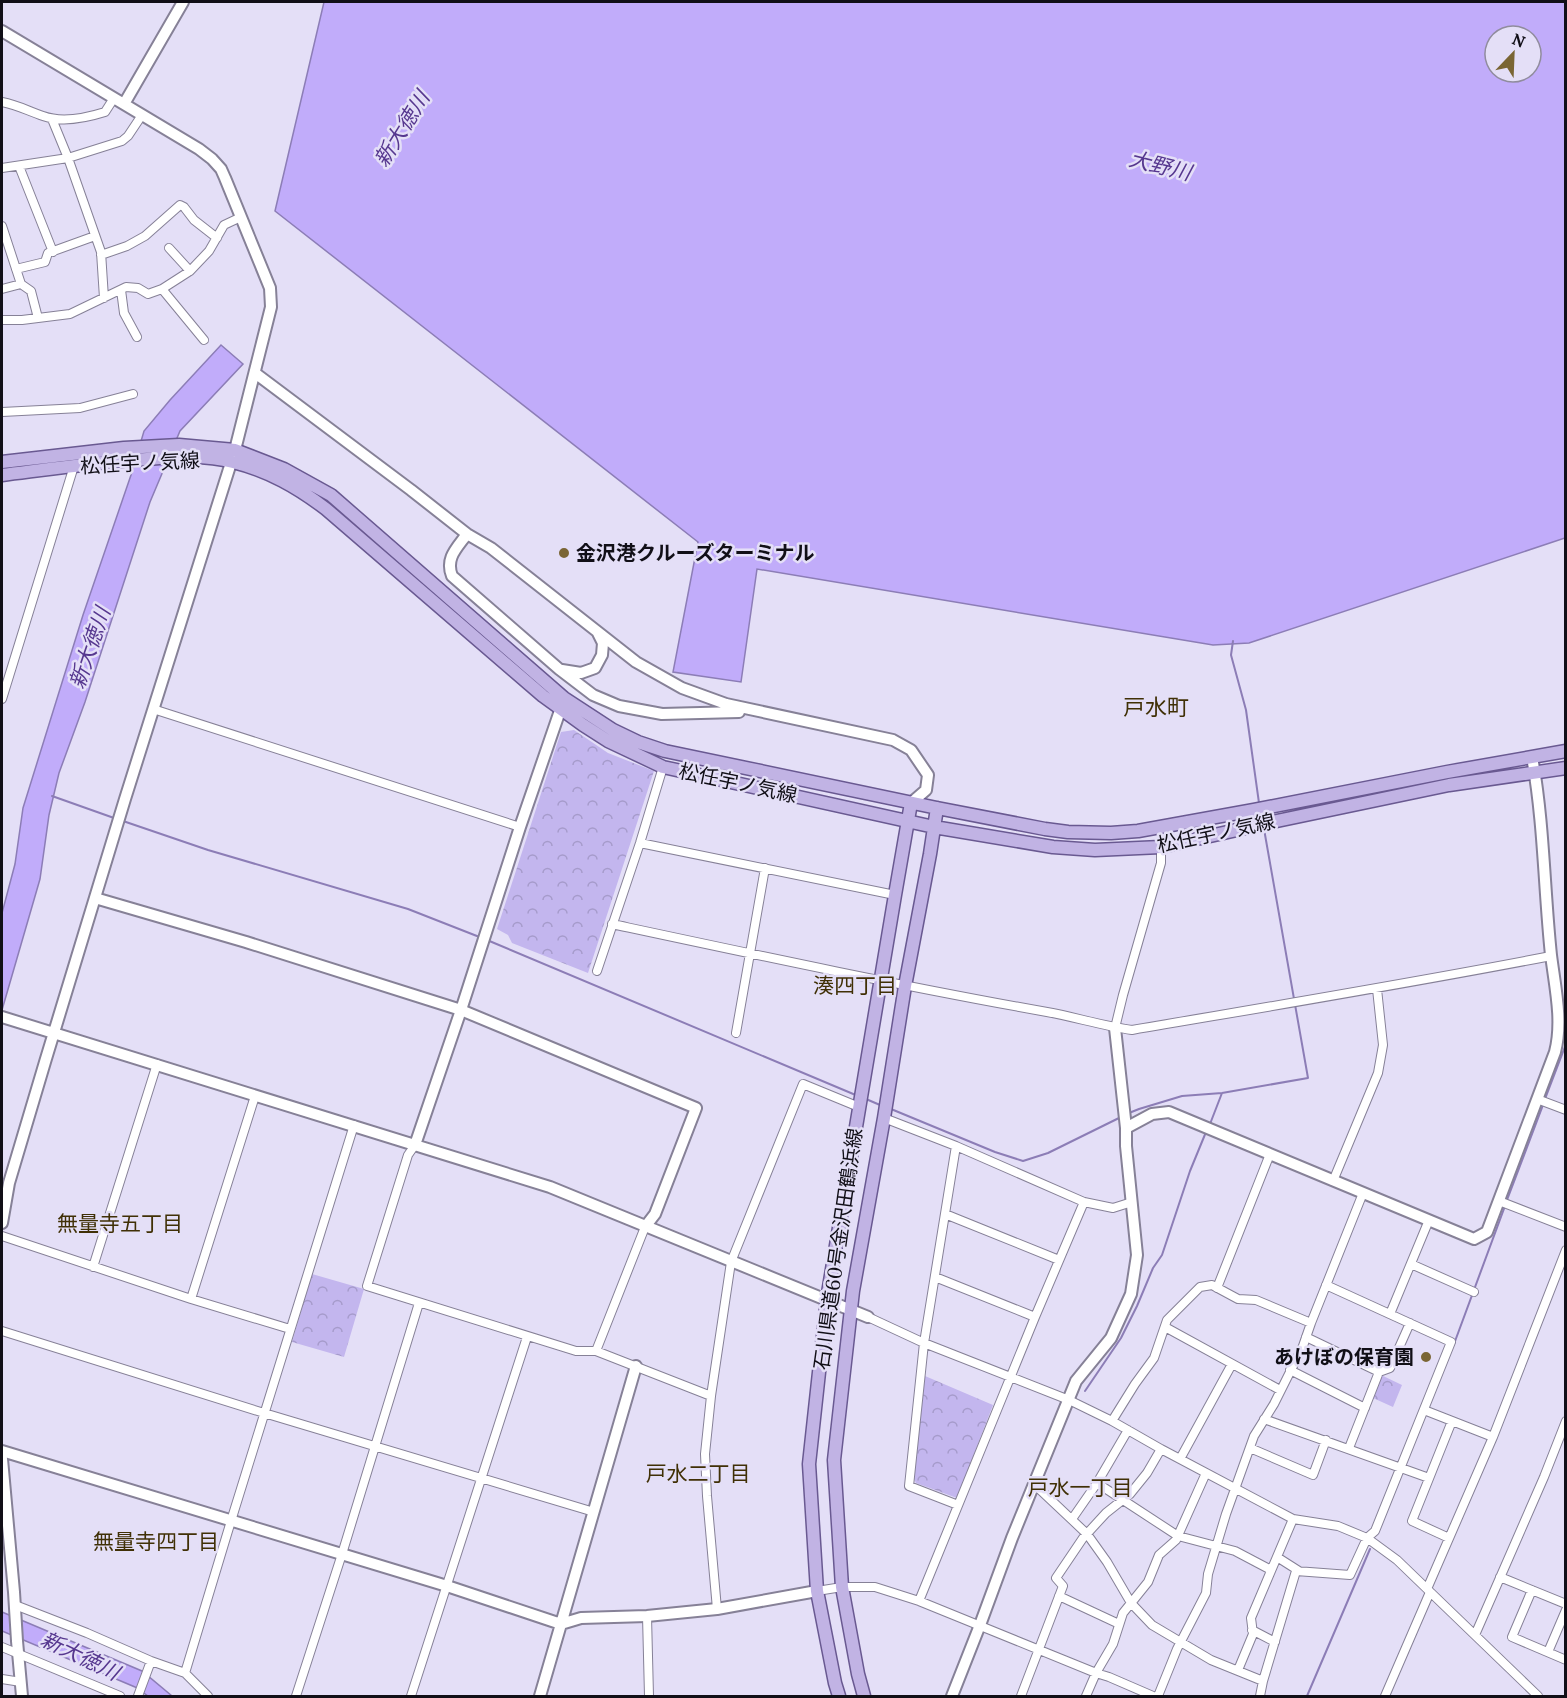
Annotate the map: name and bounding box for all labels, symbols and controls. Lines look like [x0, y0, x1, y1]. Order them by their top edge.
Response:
north arrow [1483, 24, 1543, 84]
text: N [1509, 29, 1528, 52]
water label: 新大徳川 [368, 84, 436, 172]
water label: 大野川 [1126, 145, 1196, 187]
street label: 松任宇ノ気線 [79, 447, 201, 478]
place label: 金沢港クルーズターミナル [576, 540, 814, 565]
marker: 金沢港クルーズターミナル [557, 546, 571, 560]
water label: 新大徳川 [63, 602, 117, 692]
district label: 戸水町 [1123, 693, 1189, 721]
street label: 松任宇ノ気線 [677, 758, 799, 807]
street label: 松任宇ノ気線 [1155, 808, 1277, 857]
district label: 湊四丁目 [813, 972, 897, 999]
street label: 石川県道60号金沢田鶴浜線 [808, 1126, 867, 1371]
district label: 無量寺五丁目 [57, 1210, 183, 1237]
place label: あけぼの保育園 [1274, 1344, 1414, 1369]
marker: あけぼの保育園 [1419, 1350, 1433, 1364]
district label: 戸水二丁目 [646, 1460, 751, 1487]
district label: 戸水一丁目 [1028, 1474, 1133, 1501]
district label: 無量寺四丁目 [93, 1528, 219, 1555]
water label: 新大徳川 [37, 1625, 126, 1687]

